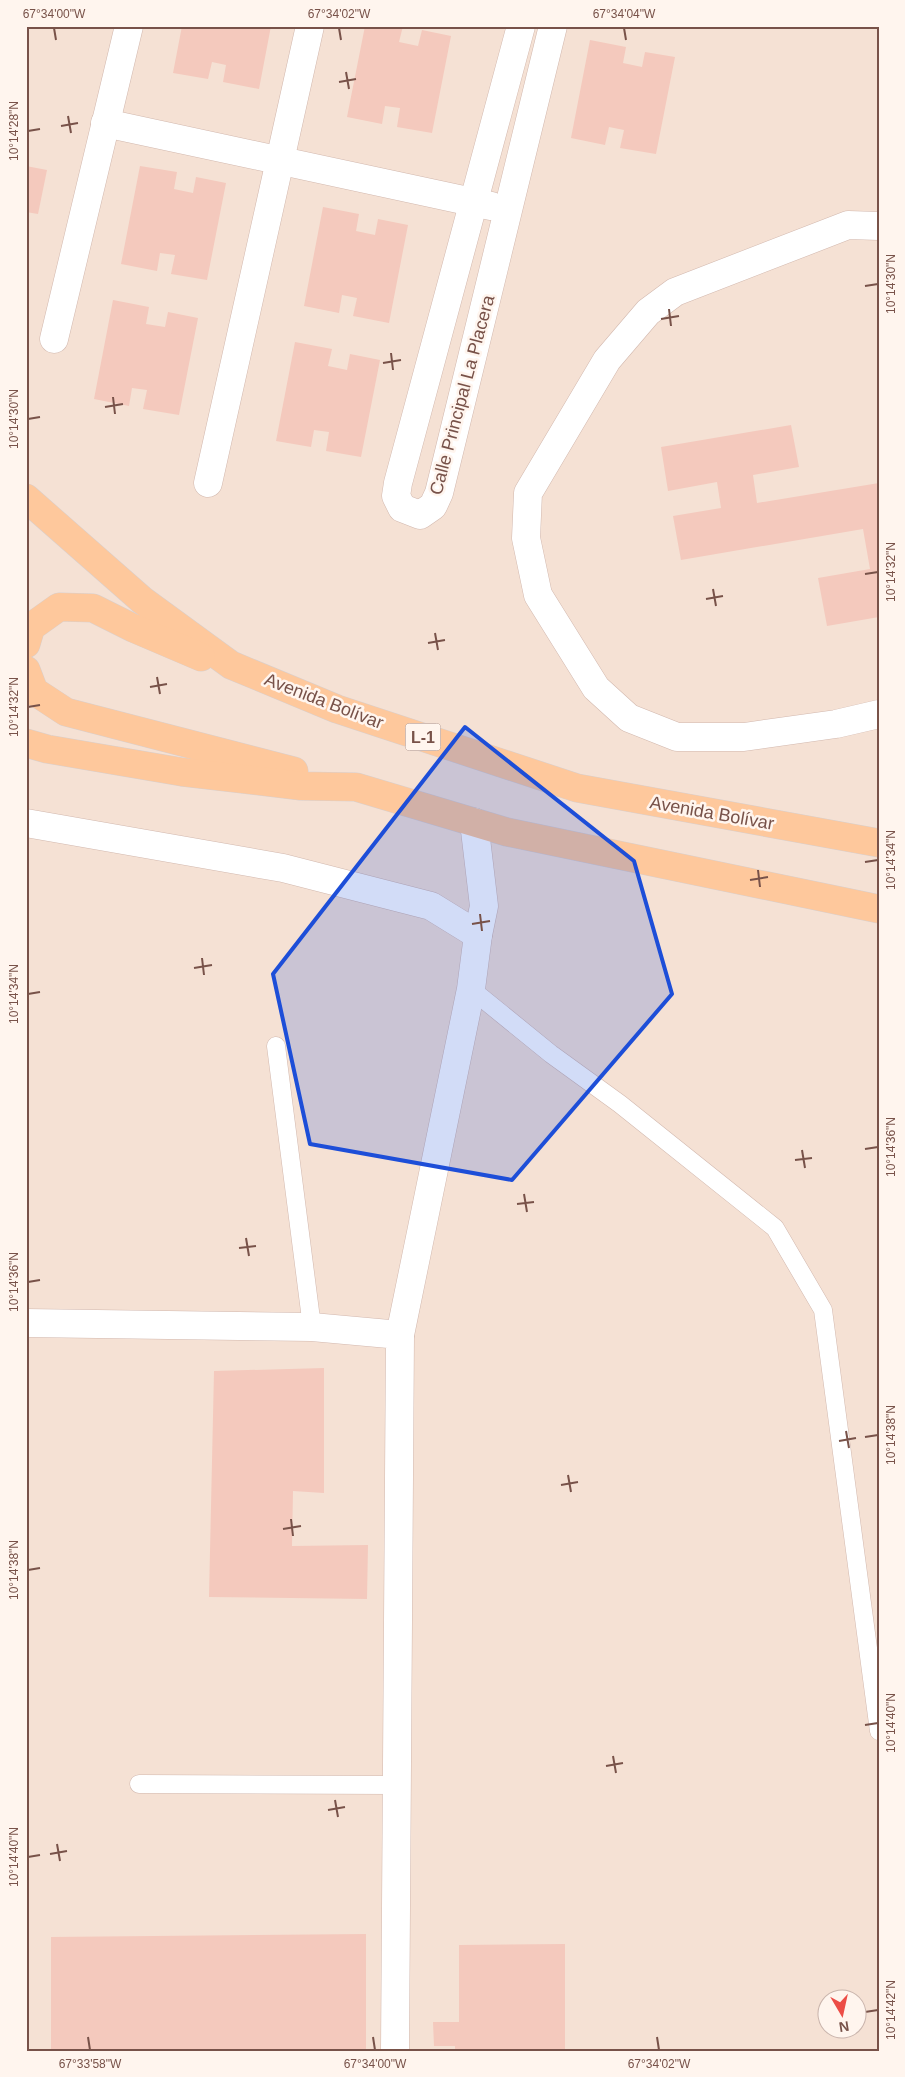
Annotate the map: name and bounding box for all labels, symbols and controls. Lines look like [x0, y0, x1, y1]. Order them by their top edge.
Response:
text: 67°34'00"W [23, 7, 86, 21]
text: 67°34'02"W [308, 7, 371, 21]
text: 67°34'04"W [593, 7, 656, 21]
text: 10°14'28"N [7, 101, 21, 161]
text: 10°14'30"N [884, 254, 898, 314]
street label: Calle Principal La Placera [426, 292, 499, 497]
text: 10°14'30"N [7, 389, 21, 449]
text: 10°14'32"N [884, 542, 898, 602]
street label: Avenida Bolívar [262, 669, 386, 733]
text: 10°14'32"N [7, 677, 21, 737]
road number: L-1 [406, 724, 440, 750]
street label: Avenida Bolívar [648, 792, 776, 834]
text: 10°14'34"N [884, 830, 898, 890]
text: 10°14'34"N [7, 964, 21, 1024]
text: 10°14'36"N [884, 1117, 898, 1177]
text: 10°14'36"N [7, 1252, 21, 1312]
text: 10°14'38"N [884, 1405, 898, 1465]
text: 10°14'38"N [7, 1540, 21, 1600]
text: 10°14'40"N [884, 1693, 898, 1753]
text: 10°14'40"N [7, 1827, 21, 1887]
text: 10°14'42"N [884, 1980, 898, 2040]
north arrow [818, 1990, 868, 2040]
text: N [838, 2018, 850, 2036]
text: 67°33'58"W [59, 2057, 122, 2071]
text: 67°34'00"W [344, 2057, 407, 2071]
text: 67°34'02"W [628, 2057, 691, 2071]

